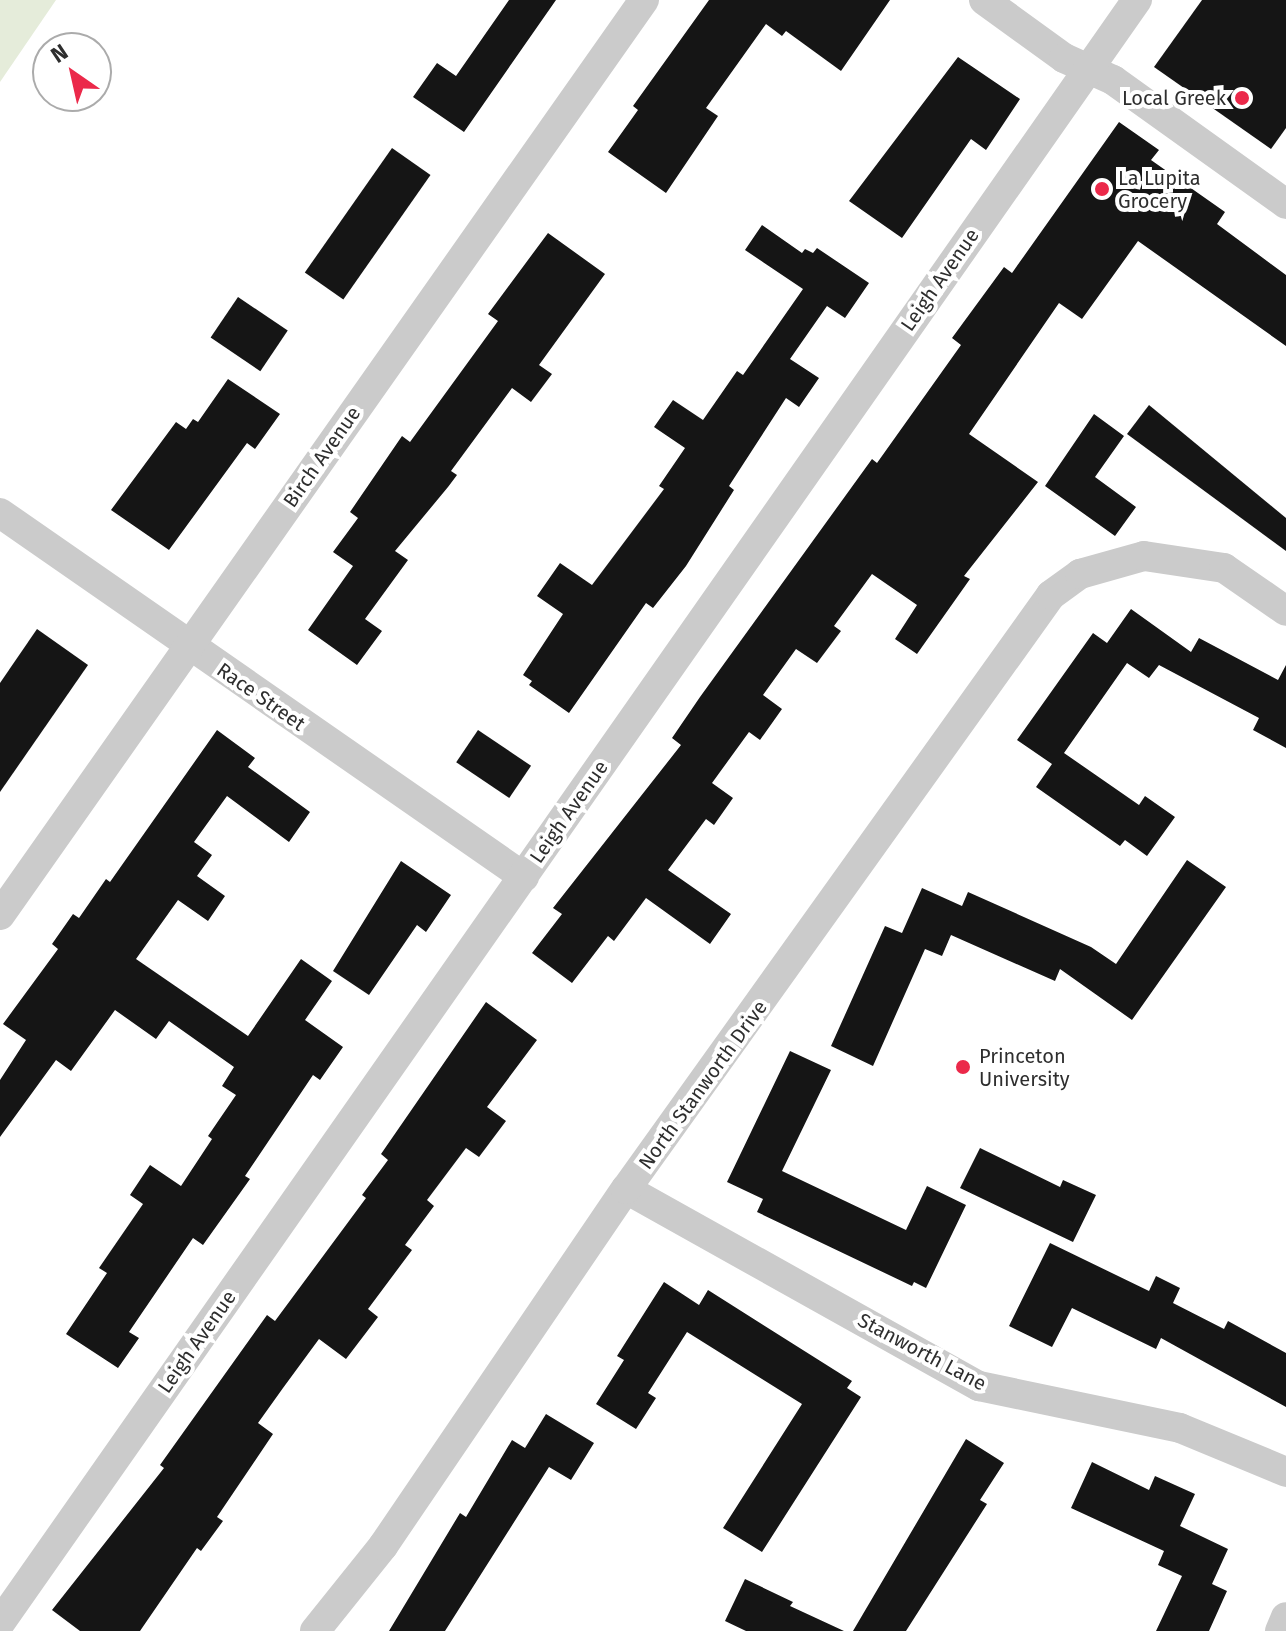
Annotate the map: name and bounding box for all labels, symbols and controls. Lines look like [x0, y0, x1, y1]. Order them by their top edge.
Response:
north arrow [32, 32, 112, 112]
text: N [46, 38, 73, 69]
place label: Local Greek [1122, 86, 1226, 110]
marker: Local Greek [1233, 89, 1251, 107]
place label: La Lupita Grocery [1118, 166, 1201, 213]
marker: La Lupita Grocery [1093, 180, 1111, 198]
street label: Leigh Avenue [896, 224, 984, 336]
street label: Birch Avenue [278, 402, 366, 512]
street label: Race Street [212, 658, 310, 736]
street label: Leigh Avenue [525, 756, 613, 868]
street label: North Stanworth Drive [634, 996, 772, 1174]
place label: Princeton University [979, 1044, 1070, 1091]
marker: Princeton University [954, 1058, 972, 1076]
street label: Leigh Avenue [153, 1286, 241, 1398]
street label: Stanworth Lane [854, 1308, 990, 1396]

